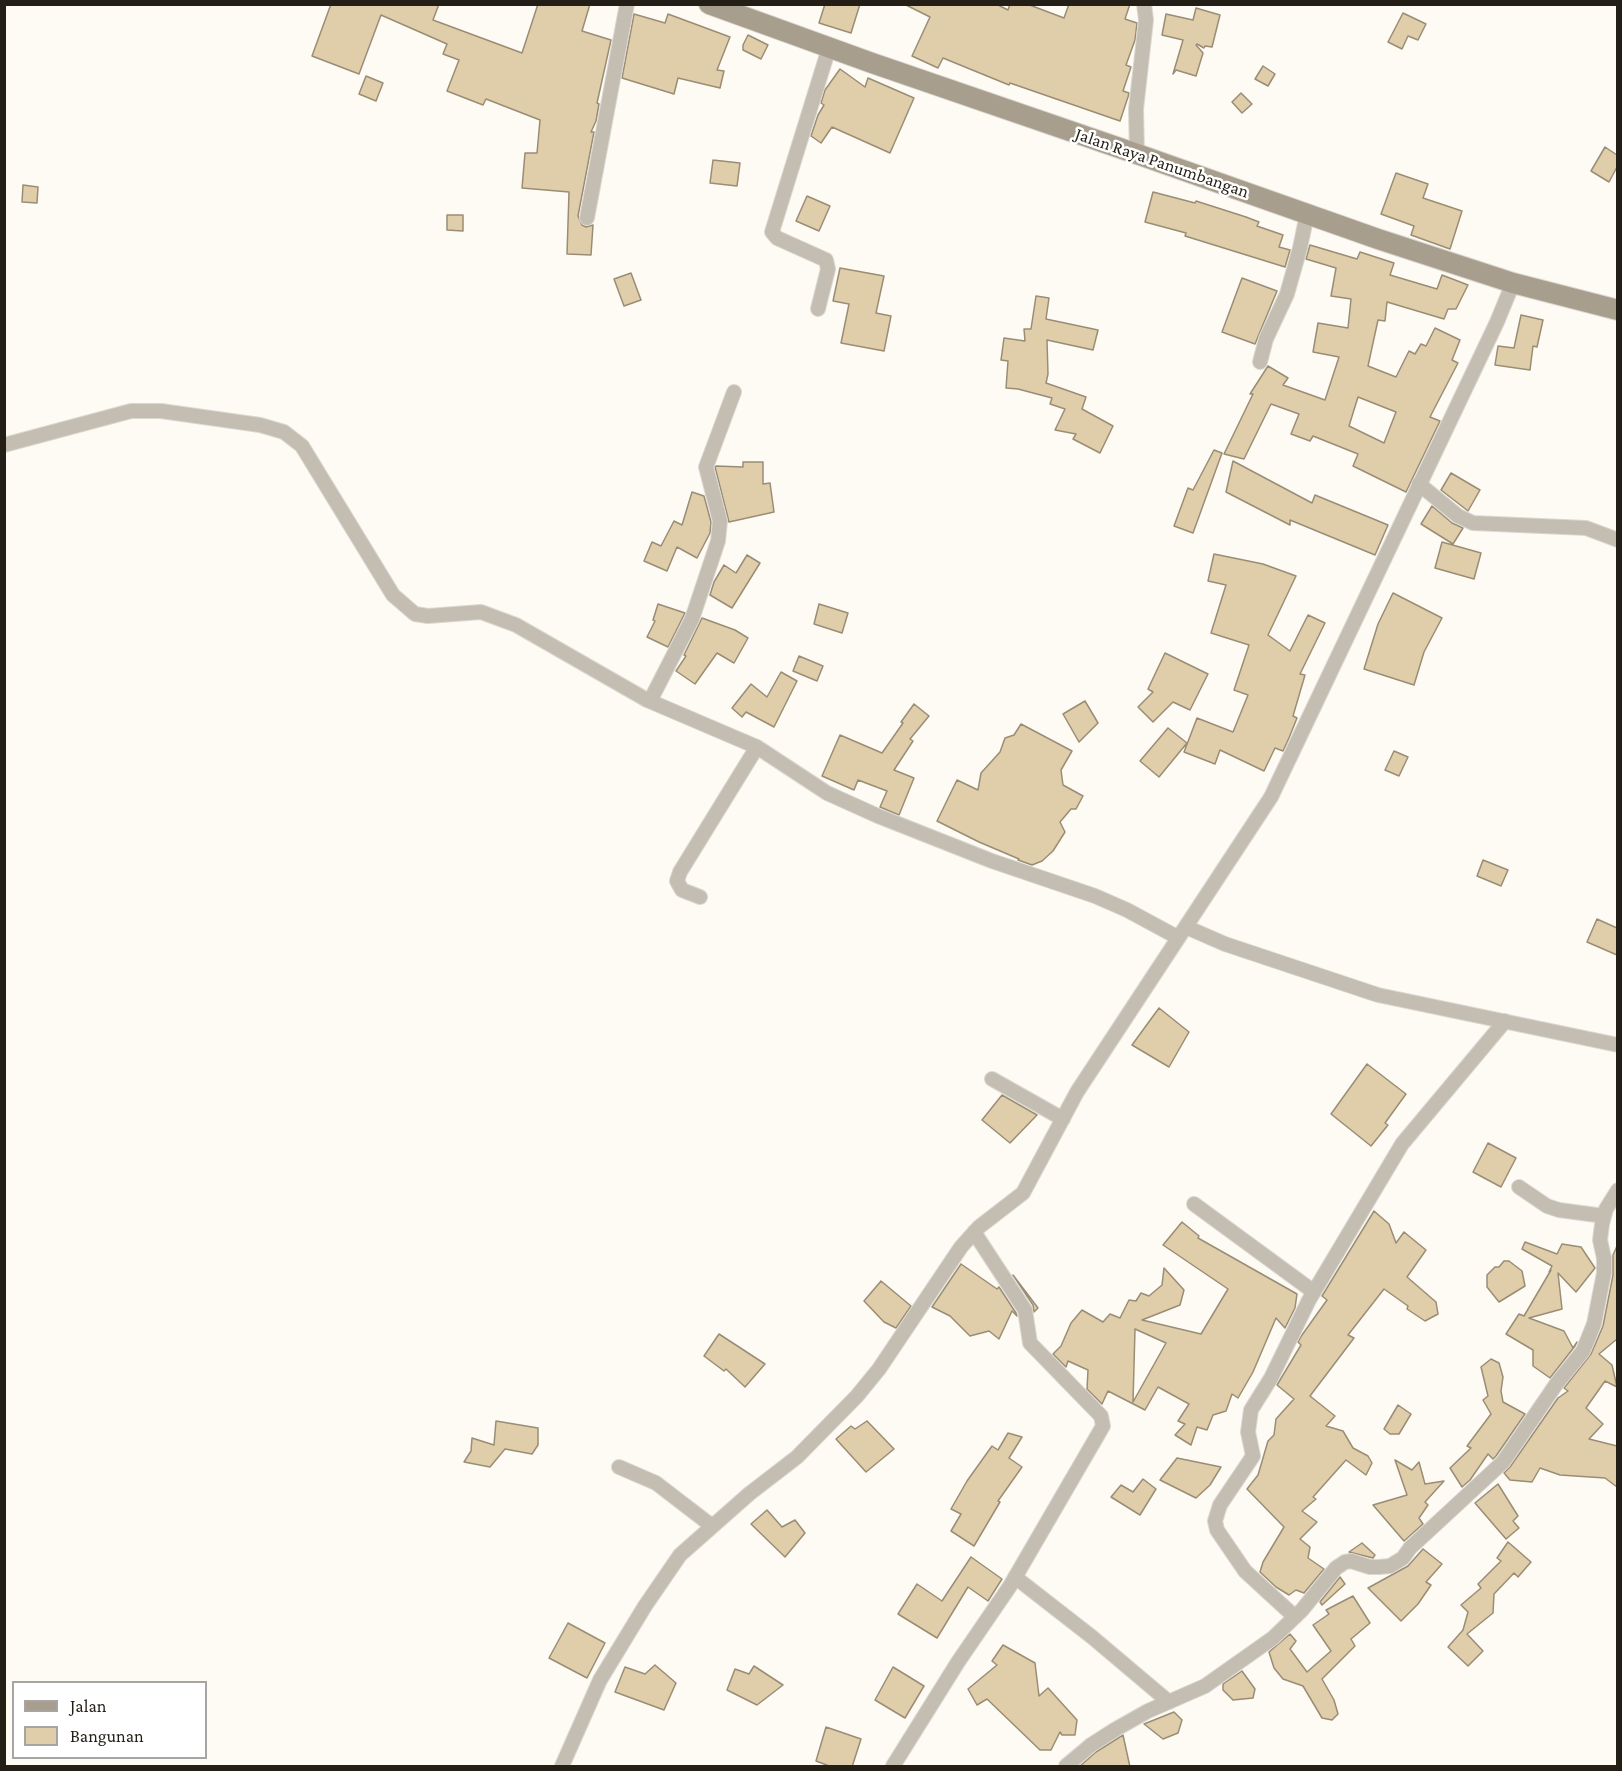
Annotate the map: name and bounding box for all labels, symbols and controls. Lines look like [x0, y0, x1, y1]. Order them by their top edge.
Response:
street label: Jalan Raya Panumbangan [1072, 123, 1252, 203]
legend [12, 1681, 207, 1759]
text: Jalan [70, 1696, 106, 1716]
text: Bangunan [70, 1726, 144, 1746]

